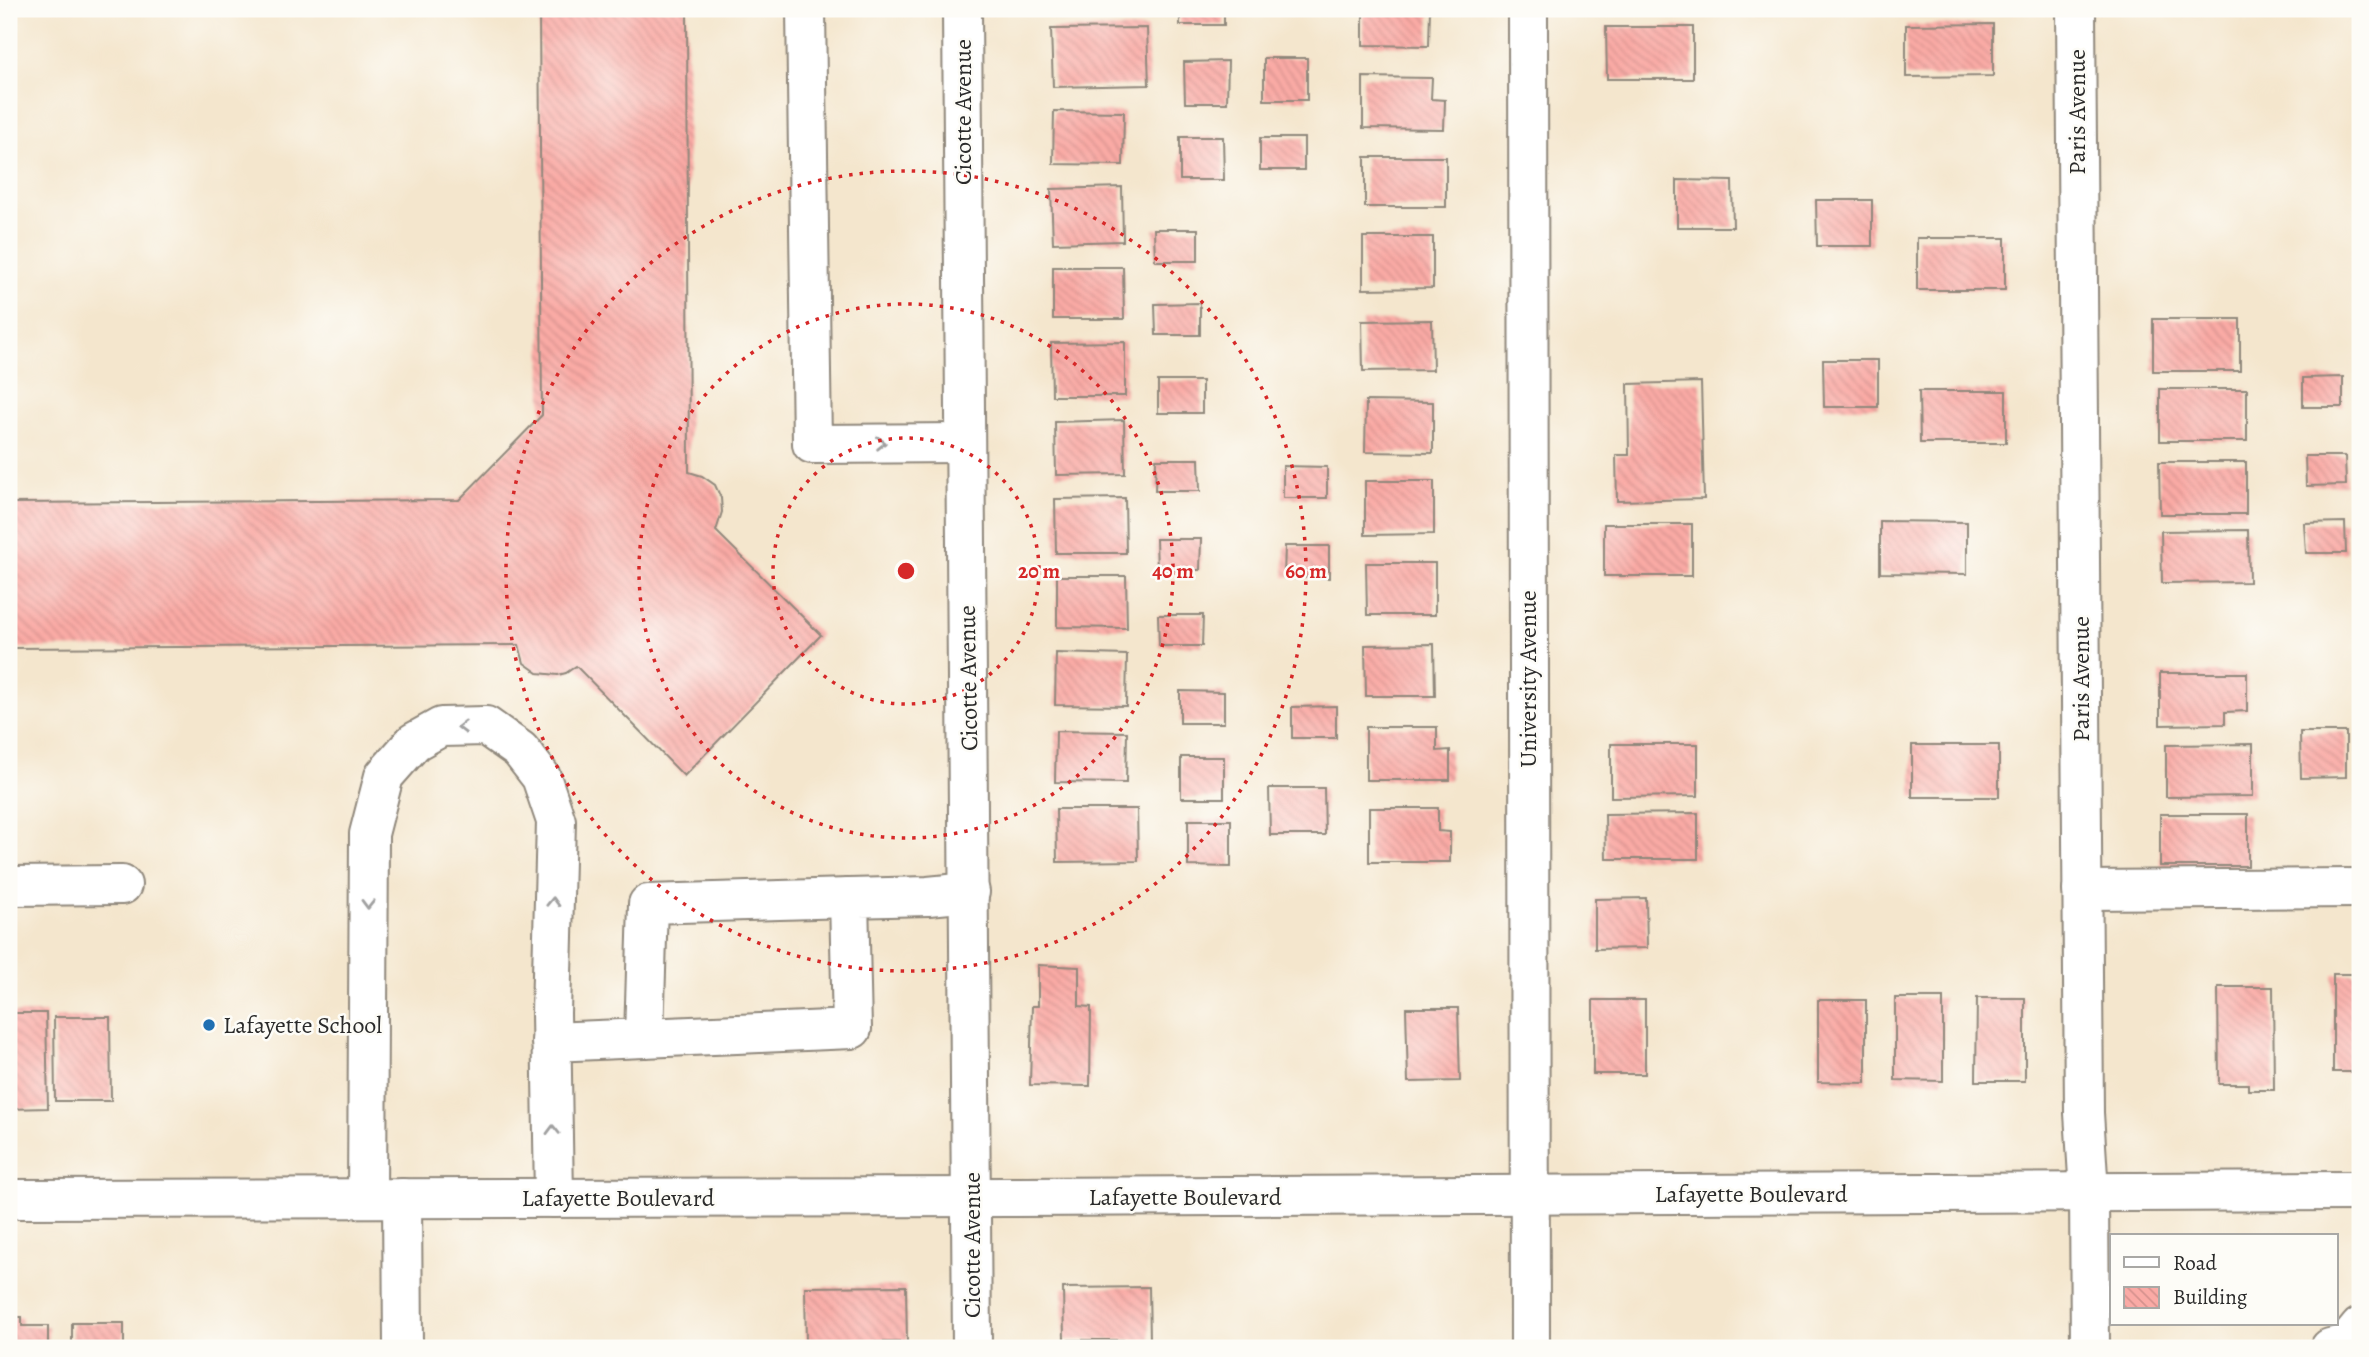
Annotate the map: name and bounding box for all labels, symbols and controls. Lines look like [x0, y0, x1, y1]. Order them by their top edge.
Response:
street label: Cicotte Avenue [947, 39, 979, 185]
street label: Paris Avenue [2061, 49, 2093, 175]
one-way arrow [875, 435, 886, 450]
text: 20 m [1018, 557, 1060, 585]
text: 40 m [1152, 557, 1194, 585]
text: 60 m [1285, 557, 1327, 585]
centre of rings [894, 559, 918, 583]
street label: University Avenue [1512, 590, 1544, 768]
street label: Cicotte Avenue [951, 605, 985, 751]
street label: Paris Avenue [2065, 616, 2097, 742]
one-way arrow [456, 719, 467, 734]
one-way arrow [545, 896, 561, 907]
one-way arrow [360, 900, 376, 910]
place label: Lafayette School [223, 1009, 382, 1041]
marker: Lafayette School [201, 1017, 217, 1033]
one-way arrow [545, 1124, 560, 1135]
street label: Cicotte Avenue [956, 1172, 988, 1318]
street label: Lafayette Boulevard [1654, 1178, 1848, 1210]
street label: Lafayette Boulevard [1088, 1181, 1282, 1213]
street label: Lafayette Boulevard [521, 1182, 715, 1214]
legend [2110, 1234, 2338, 1326]
text: Road [2173, 1249, 2217, 1277]
text: Building [2173, 1283, 2248, 1311]

